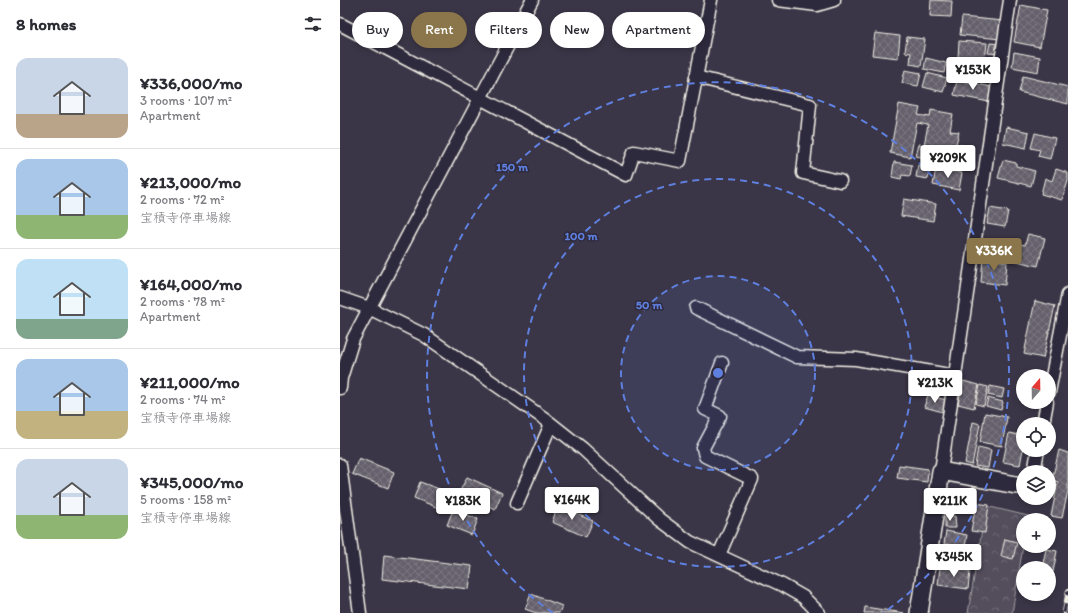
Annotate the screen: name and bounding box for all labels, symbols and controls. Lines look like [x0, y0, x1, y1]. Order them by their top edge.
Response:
chip: Buy [352, 12, 403, 48]
chip: Rent [411, 12, 467, 48]
chip: Filters [475, 12, 542, 48]
chip: New [550, 12, 604, 48]
chip: Apartment [612, 12, 705, 48]
icon: filters [302, 13, 324, 35]
text: 8 homes [16, 14, 76, 34]
pin: ¥153K [945, 57, 1001, 91]
text: ¥153K [955, 62, 991, 77]
text: ¥336,000/mo [140, 73, 243, 93]
icon: home [48, 74, 96, 122]
text: 3 rooms · 107 m² [140, 93, 232, 108]
text: Apartment [140, 108, 201, 123]
pin: ¥209K [920, 145, 976, 179]
text: ¥209K [929, 150, 967, 165]
text: 150 m [496, 160, 529, 174]
text: ¥213,000/mo [140, 172, 241, 192]
icon: home [48, 175, 96, 223]
text: 2 rooms · 72 m² [140, 192, 225, 207]
text: 宝積寺停車場線 [140, 210, 231, 225]
text: 100 m [564, 229, 598, 243]
pin: ¥336K [966, 238, 1022, 272]
text: ¥336K [976, 243, 1012, 258]
text: ¥164,000/mo [140, 274, 242, 294]
icon: home [48, 275, 96, 323]
text: 2 rooms · 78 m² [140, 294, 225, 309]
text: 50 m [636, 298, 663, 312]
text: Apartment [140, 309, 201, 324]
centre of rings [711, 366, 725, 380]
north arrow [1016, 369, 1056, 409]
map controls [1016, 369, 1056, 601]
pin: ¥213K [907, 370, 963, 404]
text: ¥211,000/mo [140, 372, 240, 392]
icon: home [48, 375, 96, 423]
text: ¥213K [917, 375, 953, 390]
text: 2 rooms · 74 m² [140, 392, 226, 407]
text: 宝積寺停車場線 [140, 410, 231, 425]
button: locate [1016, 417, 1056, 457]
button: layers [1016, 465, 1056, 505]
text: ¥345,000/mo [140, 472, 243, 492]
icon: home [48, 475, 96, 523]
pin: ¥164K [544, 487, 600, 521]
pin: ¥183K [435, 488, 491, 522]
pin: ¥211K [922, 488, 978, 522]
text: 5 rooms · 158 m² [140, 492, 231, 507]
text: ¥164K [554, 492, 590, 507]
text: ¥183K [445, 493, 481, 508]
text: ¥211K [933, 493, 967, 508]
text: 宝積寺停車場線 [140, 510, 231, 525]
button: + [1016, 513, 1056, 553]
pin: ¥345K [926, 544, 982, 578]
text: ¥345K [935, 549, 973, 564]
button: − [1016, 561, 1056, 601]

